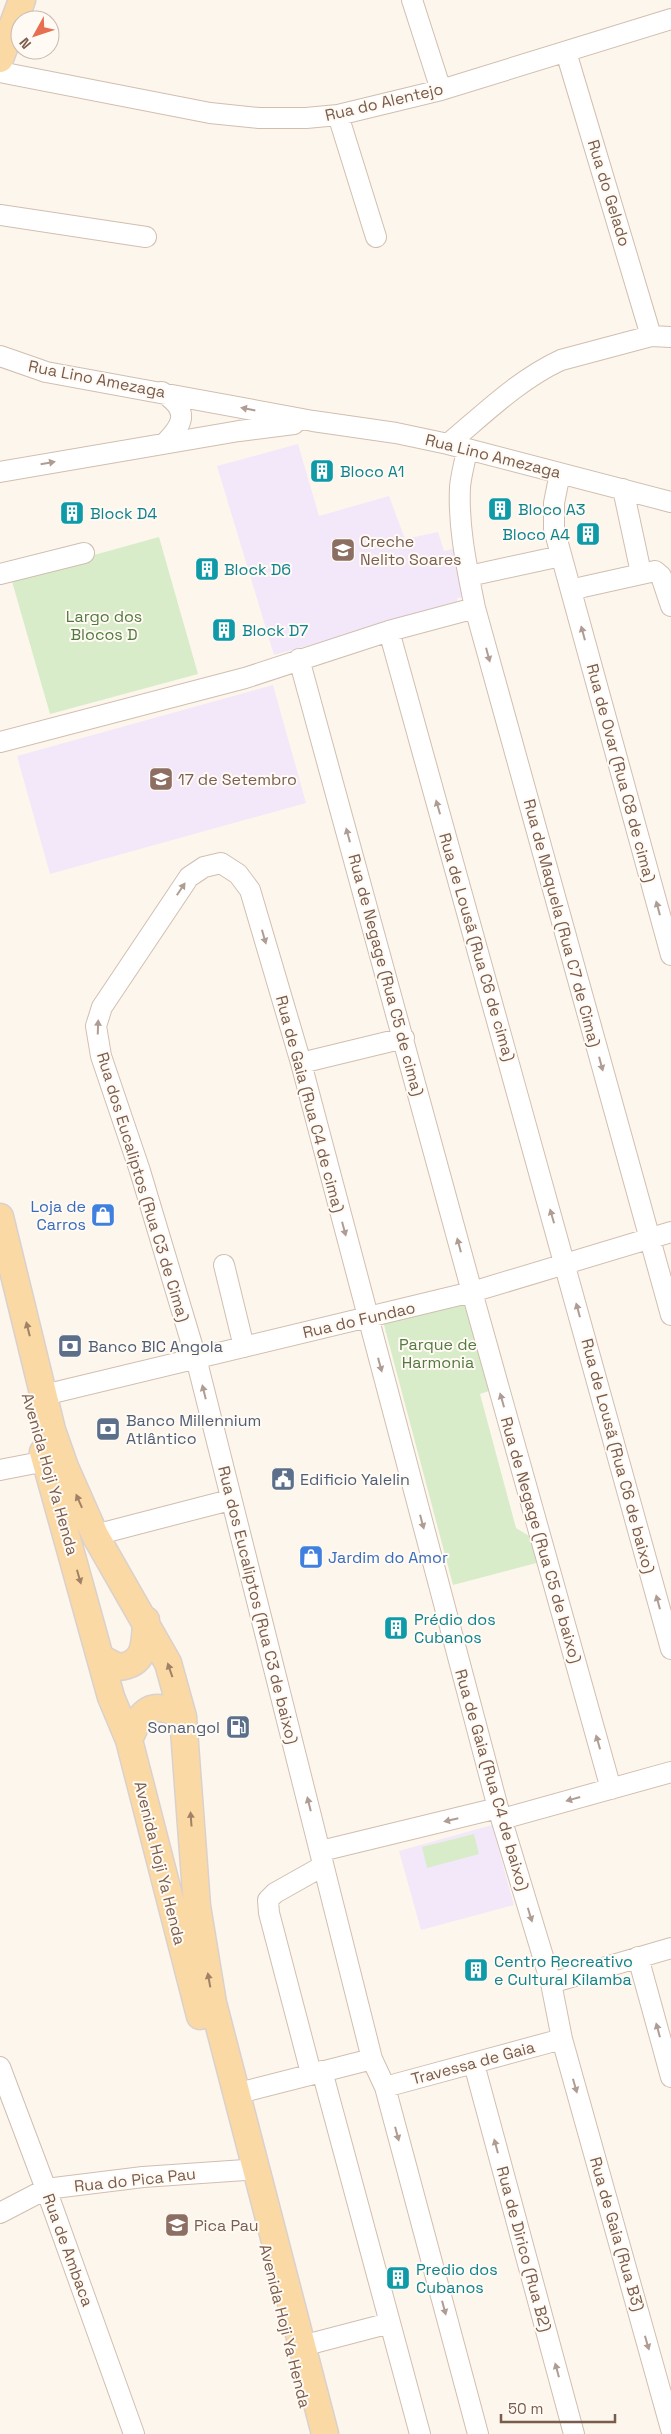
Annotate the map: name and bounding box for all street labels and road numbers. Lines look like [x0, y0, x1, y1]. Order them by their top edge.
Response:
street label: Rua do Alentejo [323, 78, 445, 126]
street label: Rua do Gelado [583, 137, 635, 249]
street label: Rua Lino Amezaga [27, 355, 167, 403]
street label: Rua Lino Amezaga [423, 429, 563, 483]
street label: Rua de Ovar (Rua C8 de cima) [582, 661, 660, 885]
street label: Rua de Maquela (Rua C7 de Cima) [519, 797, 605, 1049]
street label: Rua de Lousã (Rua C6 de cima) [434, 830, 520, 1064]
street label: Rua de Negage (Rua C5 de cima) [344, 852, 428, 1098]
street label: Rua de Gaia (Rua C4 de cima) [271, 993, 349, 1215]
street label: Rua dos Eucaliptos (Rua C3 de Cima) [92, 1050, 194, 1324]
street label: Rua do Fundao [301, 1297, 417, 1343]
street label: Rua de Lousã (Rua C6 de baixo) [576, 1336, 660, 1576]
street label: Avenida Hoji Ya Henda [17, 1390, 83, 1558]
street label: Rua de Negage (Rua C5 de baixo) [496, 1414, 586, 1666]
street label: Rua dos Eucaliptos (Rua C3 de baixo) [213, 1464, 303, 1746]
street label: Rua de Gaia (Rua C4 de baixo) [450, 1667, 534, 1893]
street label: Avenida Hoji Ya Henda [129, 1779, 191, 1947]
street label: Travessa de Gaia [409, 2036, 537, 2090]
street label: Rua de Gaia (Rua B3) [585, 2154, 649, 2314]
street label: Rua do Pica Pau [73, 2163, 197, 2197]
street label: Rua de Dirico (Rua B2) [492, 2164, 556, 2334]
street label: Rua de Ambaca [38, 2191, 98, 2309]
street label: Avenida Hoji Ya Henda [254, 2242, 316, 2410]

